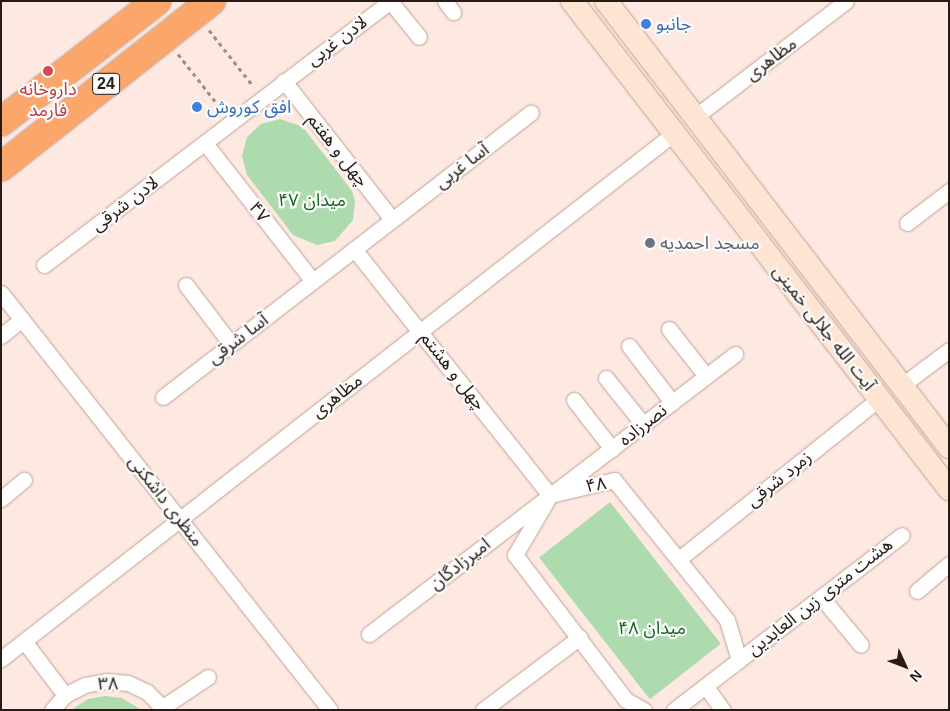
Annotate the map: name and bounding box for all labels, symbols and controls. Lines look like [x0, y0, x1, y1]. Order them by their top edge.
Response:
street label: لادن غربی [302, 11, 372, 71]
place label: جانبو [656, 13, 691, 35]
marker: جانبو [640, 18, 652, 30]
street label: مظاهری [741, 33, 801, 85]
marker: داروخانه فارمد [42, 65, 54, 77]
road number: 24 [91, 70, 121, 98]
place label: داروخانه فارمد [20, 79, 76, 122]
place label: افق کوروش [207, 96, 291, 118]
marker: افق کوروش [191, 101, 203, 113]
street label: چهل و هفتم [303, 109, 373, 191]
street label: آسا غربی [431, 139, 493, 193]
street label: لادن شرقی [87, 172, 163, 236]
park label: میدان ۴۷ [278, 189, 346, 211]
street label: ۴۷ [244, 197, 274, 227]
place label: مسجد احمدیه [660, 232, 760, 254]
marker: مسجد احمدیه [644, 237, 656, 249]
street label: آيت الله جلالى خمينى [768, 261, 880, 395]
street label: آسا شرقی [203, 309, 273, 369]
street label: چهل و هشتم [416, 328, 490, 414]
street label: مظاهری [307, 369, 367, 423]
street label: نصرزاده [615, 399, 671, 451]
street label: زمرد شرقی [742, 446, 816, 512]
street label: منظری داشکنی [124, 451, 208, 551]
street label: ۴۸ [584, 473, 608, 497]
street label: امیرزادگان [425, 533, 495, 595]
street label: هشت متری زین العابدین [743, 534, 897, 660]
park label: میدان ۴۸ [618, 617, 686, 639]
north arrow [880, 641, 930, 691]
text: N [907, 667, 925, 685]
street label: ۳۸ [98, 673, 118, 695]

